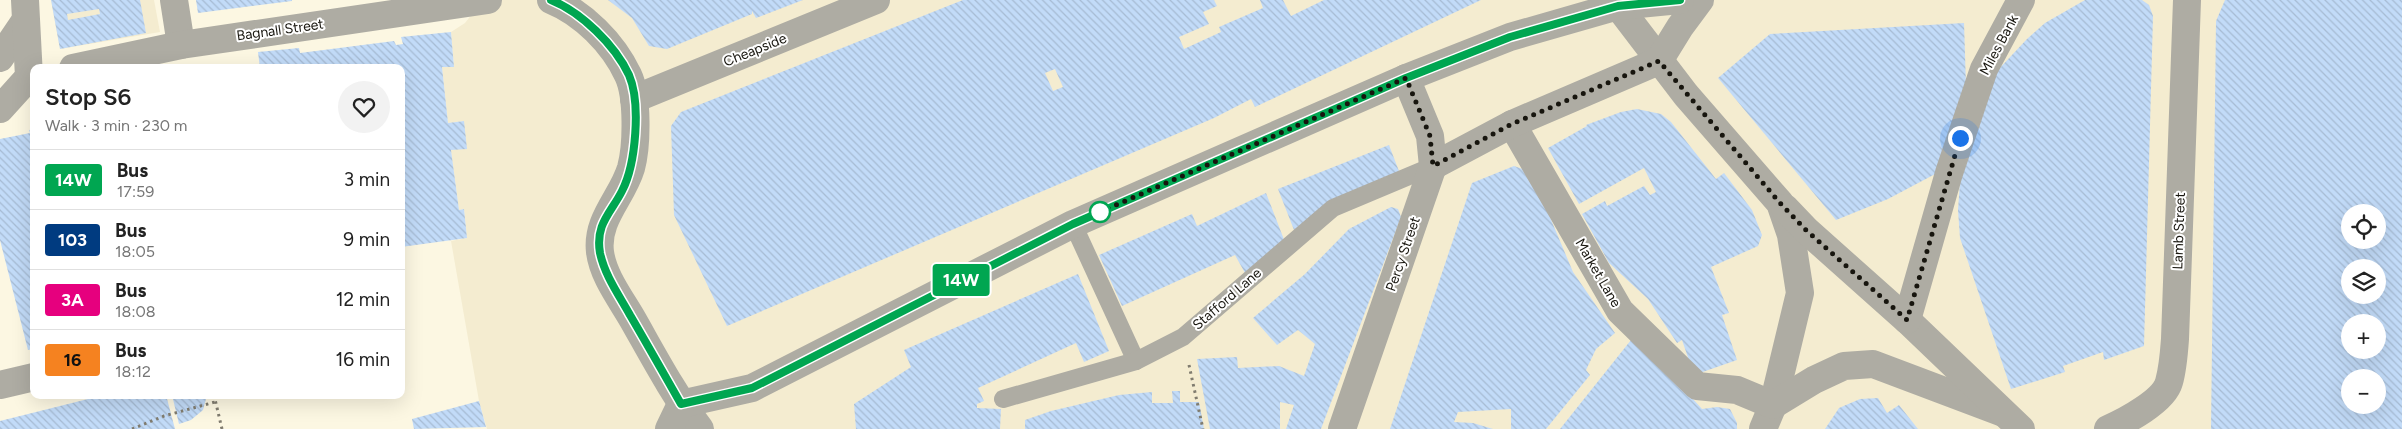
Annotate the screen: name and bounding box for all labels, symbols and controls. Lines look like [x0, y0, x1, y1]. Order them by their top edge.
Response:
street label: Miles Bank [1976, 12, 2022, 78]
street label: Bagnall Street [235, 15, 325, 45]
street label: Cheapside [721, 30, 789, 70]
button: heart [338, 81, 390, 133]
text: Stop S6 [45, 82, 131, 111]
text: Walk · 3 min · 230 m [45, 116, 187, 135]
your location [1948, 126, 1973, 151]
text: Bus [117, 159, 148, 182]
text: 3 min [344, 168, 390, 191]
text: 14W [55, 169, 92, 191]
text: 17:59 [117, 182, 154, 201]
street label: Lamb Street [2169, 192, 2189, 270]
unlabelled marker [1089, 201, 1111, 223]
map controls [2341, 204, 2386, 414]
button: locate [2341, 204, 2386, 249]
street label: Percy Street [1382, 214, 1424, 294]
text: Bus [115, 219, 146, 242]
text: 9 min [343, 228, 390, 251]
text: 103 [58, 229, 87, 251]
street label: Market Lane [1571, 236, 1625, 311]
text: 18:05 [115, 242, 155, 261]
button: layers [2341, 259, 2386, 304]
line badge: 14W [932, 264, 990, 296]
street label: Stafford Lane [1189, 264, 1265, 334]
text: 14W [943, 269, 979, 291]
text: Bus [115, 279, 146, 302]
text: 12 min [336, 288, 390, 311]
text: 3A [61, 289, 84, 311]
text: 18:08 [115, 302, 156, 321]
button: + [2341, 314, 2386, 359]
text: Bus [115, 339, 146, 362]
text: 16 min [336, 348, 390, 371]
text: 16 [63, 349, 82, 371]
text: 18:12 [115, 362, 151, 381]
button: − [2341, 369, 2386, 414]

